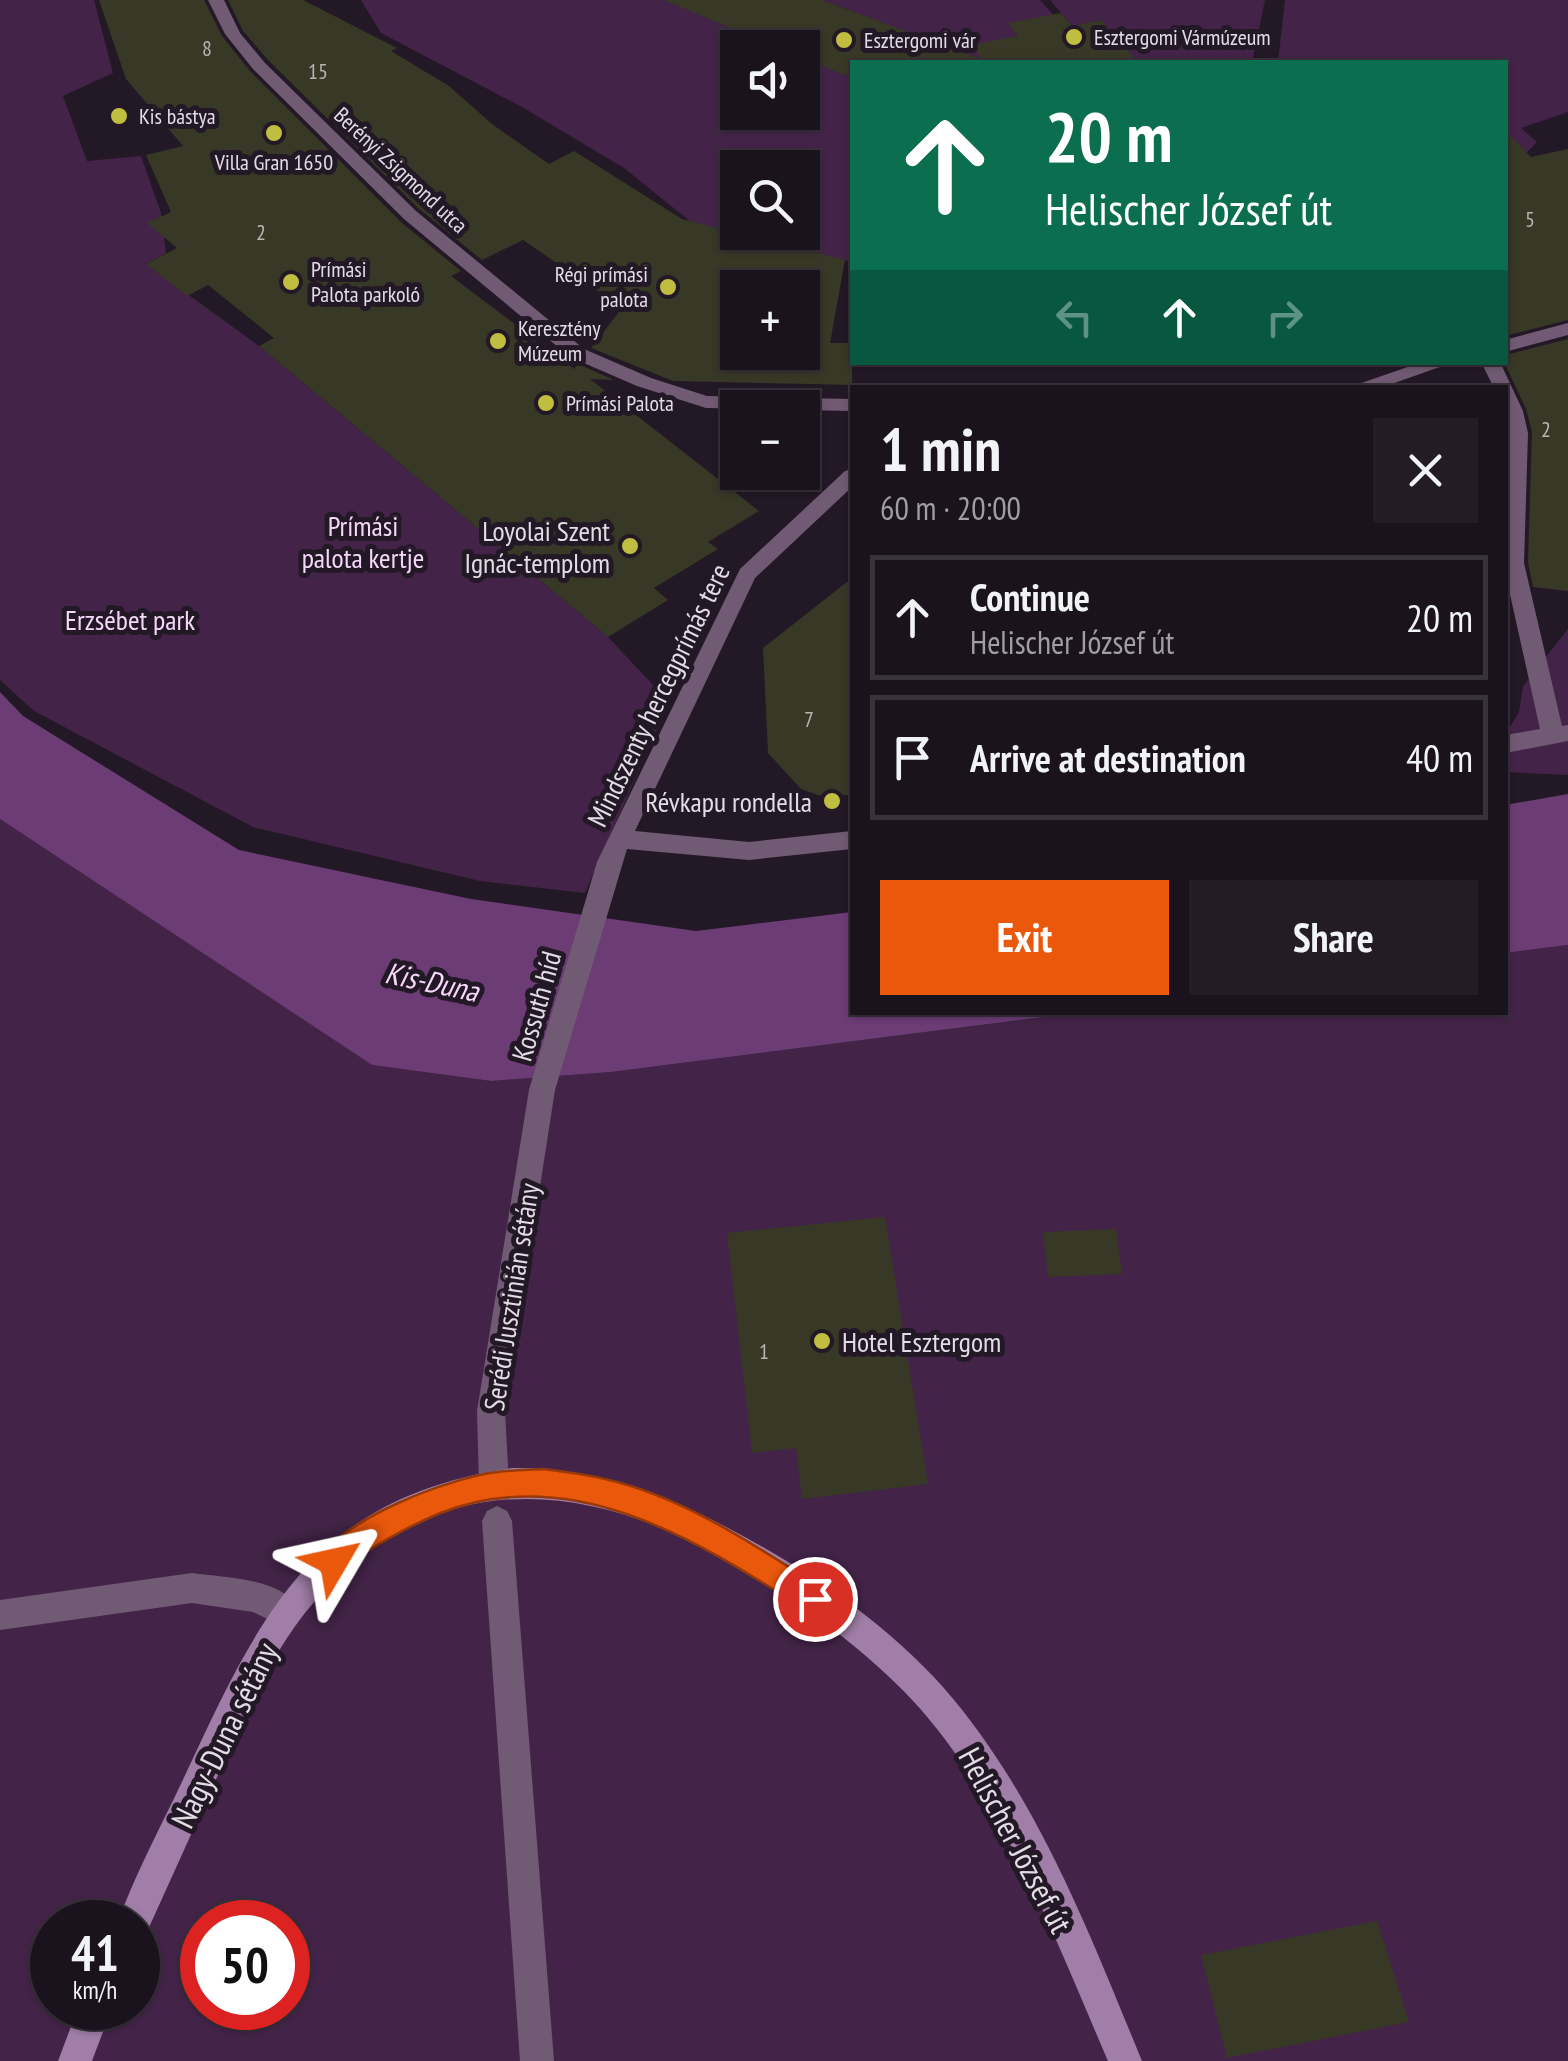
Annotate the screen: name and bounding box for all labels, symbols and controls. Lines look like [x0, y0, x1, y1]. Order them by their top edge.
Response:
place label: Esztergomi Vármúzeum [1094, 23, 1271, 51]
place label: Esztergomi vár [864, 26, 976, 54]
marker: Esztergomi Vármúzeum [1063, 26, 1085, 48]
marker: Esztergomi vár [833, 29, 855, 51]
map controls [720, 30, 820, 490]
button: sound [720, 30, 820, 130]
house number: 8 [202, 34, 212, 62]
house number: 15 [308, 57, 328, 85]
text: 20 m [1045, 91, 1173, 181]
icon: ahead [880, 100, 1010, 230]
street label: Berényi Zsigmond utca [328, 101, 474, 239]
place label: Kis bástya [139, 102, 216, 130]
marker: Kis bástya [108, 105, 130, 127]
marker: Villa Gran 1650 [263, 122, 285, 144]
place label: Villa Gran 1650 [214, 148, 333, 176]
button: search [720, 150, 820, 250]
text: Helischer József út [1045, 179, 1332, 237]
house number: 5 [1525, 205, 1535, 233]
house number: 2 [256, 218, 266, 246]
place label: Prímási Palota parkoló [311, 255, 420, 308]
place label: Régi prímási palota [555, 260, 648, 313]
button: + [720, 270, 820, 370]
marker: Prímási Palota parkoló [280, 271, 302, 293]
marker: Régi prímási palota [657, 276, 679, 298]
icon: left [1047, 290, 1102, 345]
icon: ahead [1152, 290, 1207, 345]
icon: right [1257, 290, 1312, 345]
place label: Keresztény Múzeum [518, 314, 601, 367]
marker: Keresztény Múzeum [487, 330, 509, 352]
place label: Prímási Palota [566, 389, 674, 417]
button: − [720, 390, 820, 490]
marker: Prímási Palota [535, 392, 557, 414]
text: 1 min [880, 410, 1001, 488]
house number: 2 [1541, 415, 1551, 443]
button: close [1373, 418, 1478, 523]
text: 60 m · 20:00 [880, 487, 1021, 529]
park label: Prímási palota kertje [302, 507, 424, 576]
place label: Loyolai Szent Ignác-templom [464, 512, 610, 581]
marker: Loyolai Szent Ignác-templom [619, 535, 641, 557]
street label: Mindszenty hercegprímás tere [578, 557, 738, 833]
text: Continue [970, 572, 1090, 621]
icon: ahead [885, 590, 940, 645]
text: 20 m [1406, 593, 1473, 642]
park label: Erzsébet park [65, 601, 195, 638]
text: Helischer József út [970, 621, 1174, 663]
house number: 7 [804, 705, 814, 733]
icon: arrive [885, 730, 940, 785]
text: Arrive at destination [970, 733, 1246, 782]
text: 40 m [1406, 733, 1473, 782]
place label: Révkapu rondella [645, 783, 812, 820]
marker: Révkapu rondella [821, 790, 843, 812]
button: Exit [880, 880, 1169, 995]
button: Share [1189, 880, 1478, 995]
street label: Kossuth híd [503, 947, 569, 1065]
water label: Kis-Duna [382, 952, 484, 1010]
street label: Serédi Jusztinián sétány [475, 1180, 547, 1413]
place label: Hotel Esztergom [842, 1323, 1001, 1360]
marker: Hotel Esztergom [811, 1330, 833, 1352]
house number: 1 [759, 1337, 769, 1365]
position arrow [282, 1510, 386, 1614]
pin [773, 1557, 858, 1642]
icon: arrive [788, 1572, 843, 1627]
street label: Nagy-Duna sétány [161, 1635, 287, 1835]
street label: Helischer József út [950, 1740, 1083, 1940]
speed limit sign: 50 [180, 1900, 310, 2030]
text: 41 [71, 1920, 119, 1985]
text: km/h [73, 1974, 117, 2006]

